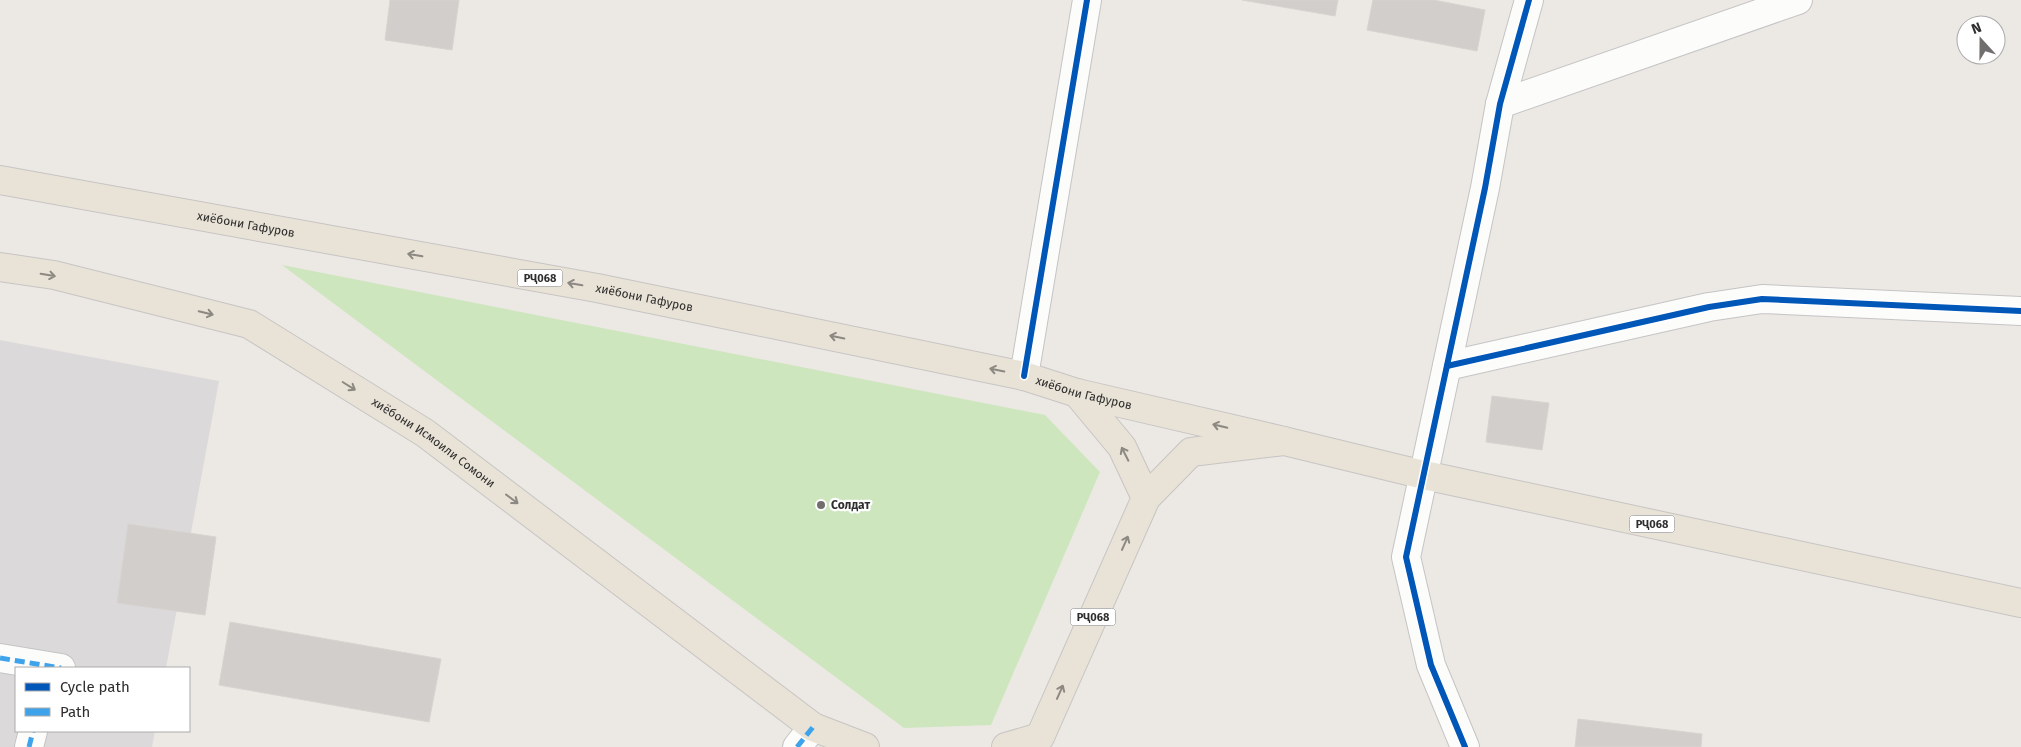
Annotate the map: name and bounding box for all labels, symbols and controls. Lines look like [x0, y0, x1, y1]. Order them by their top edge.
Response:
north arrow [1956, 15, 2006, 65]
text: N [1969, 19, 1984, 38]
street label: хиёбони Гафуров [196, 209, 296, 240]
one-way arrow [408, 249, 424, 259]
one-way arrow [40, 270, 56, 280]
road number: РҶ068 [518, 270, 562, 286]
one-way arrow [568, 279, 584, 288]
street label: хиёбони Гафуров [594, 281, 694, 315]
one-way arrow [197, 309, 213, 318]
one-way arrow [830, 332, 846, 342]
one-way arrow [989, 365, 1005, 375]
street label: хиёбони Гафуров [1034, 373, 1134, 413]
one-way arrow [342, 382, 356, 392]
street label: хиёбони Исмоили Сомони [369, 395, 498, 491]
one-way arrow [1212, 421, 1228, 430]
one-way arrow [1119, 447, 1129, 462]
one-way arrow [505, 493, 518, 504]
place label: Солдат [831, 498, 870, 512]
marker: Солдат [815, 499, 827, 511]
road number: РҶ068 [1630, 516, 1674, 532]
one-way arrow [1121, 536, 1131, 551]
road number: РҶ068 [1070, 608, 1116, 626]
legend [15, 667, 190, 732]
text: Cycle path [60, 678, 130, 696]
one-way arrow [1055, 685, 1065, 700]
text: Path [60, 703, 90, 721]

